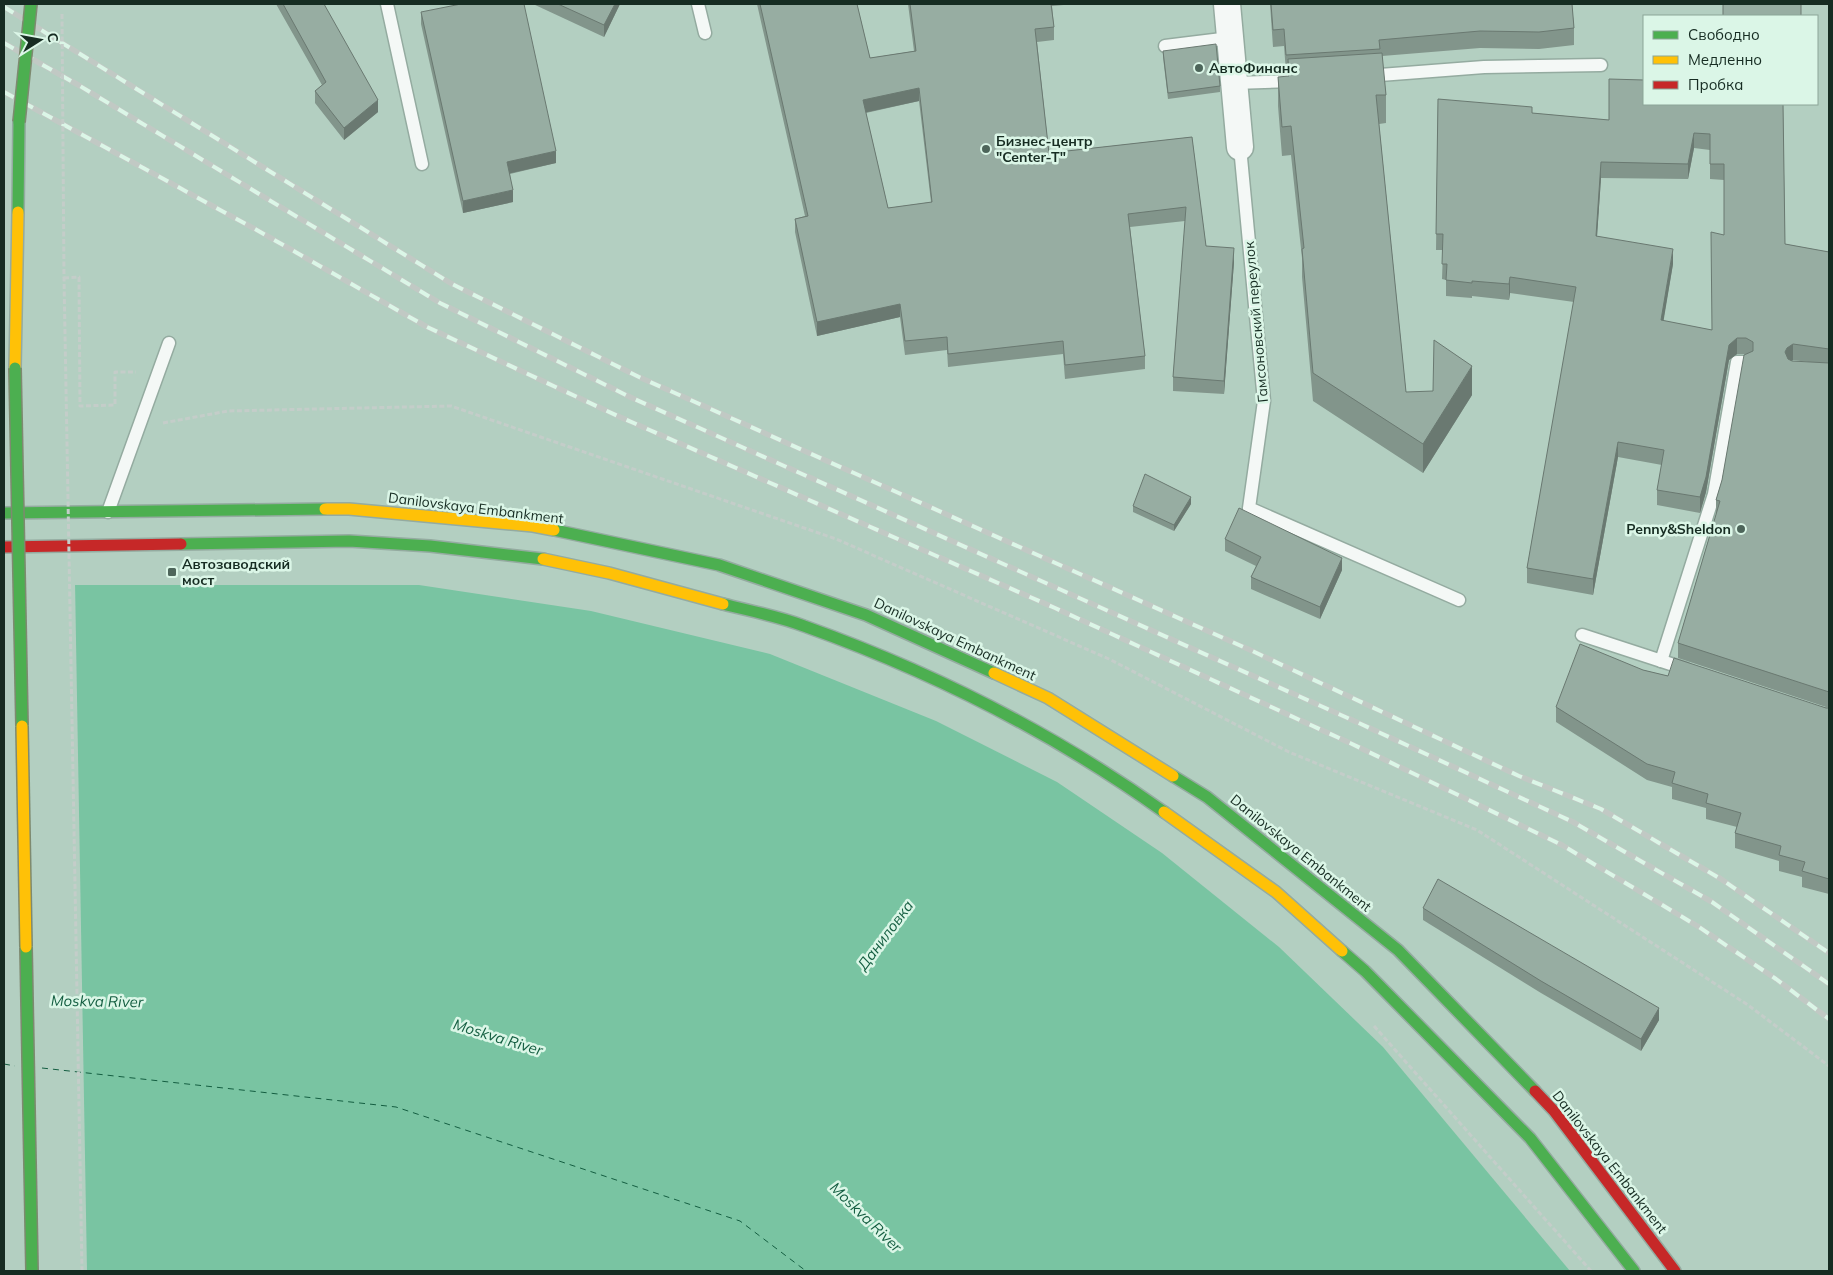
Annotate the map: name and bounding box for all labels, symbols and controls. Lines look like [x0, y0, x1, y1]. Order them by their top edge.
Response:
north arrow [15, 15, 65, 65]
legend [1643, 15, 1818, 105]
text: Свободно [1688, 25, 1760, 44]
text: С [43, 31, 63, 44]
text: Медленно [1688, 50, 1762, 69]
place label: АвтоФинанс [1209, 59, 1298, 77]
marker: АвтоФинанс [1193, 62, 1205, 74]
text: Пробка [1688, 75, 1743, 94]
place label: Бизнес-центр "Center-T" [996, 132, 1093, 166]
marker: Бизнес-центр "Center-T" [980, 143, 992, 155]
street label: Гамсоновский переулок [1240, 240, 1272, 403]
street label: Danilovskaya Embankment [387, 488, 565, 528]
place label: Penny&Sheldon [1626, 520, 1731, 538]
marker: Penny&Sheldon [1735, 523, 1747, 535]
place label: Автозаводский мост [182, 555, 290, 589]
marker: Автозаводский мост [166, 566, 178, 578]
street label: Danilovskaya Embankment [871, 594, 1039, 684]
street label: Danilovskaya Embankment [1227, 790, 1375, 916]
water label: Даниловка [852, 896, 917, 974]
water label: Moskva River [51, 991, 144, 1011]
water label: Moskva River [451, 1014, 546, 1060]
street label: Danilovskaya Embankment [1549, 1087, 1671, 1237]
water label: Moskva River [826, 1178, 906, 1256]

